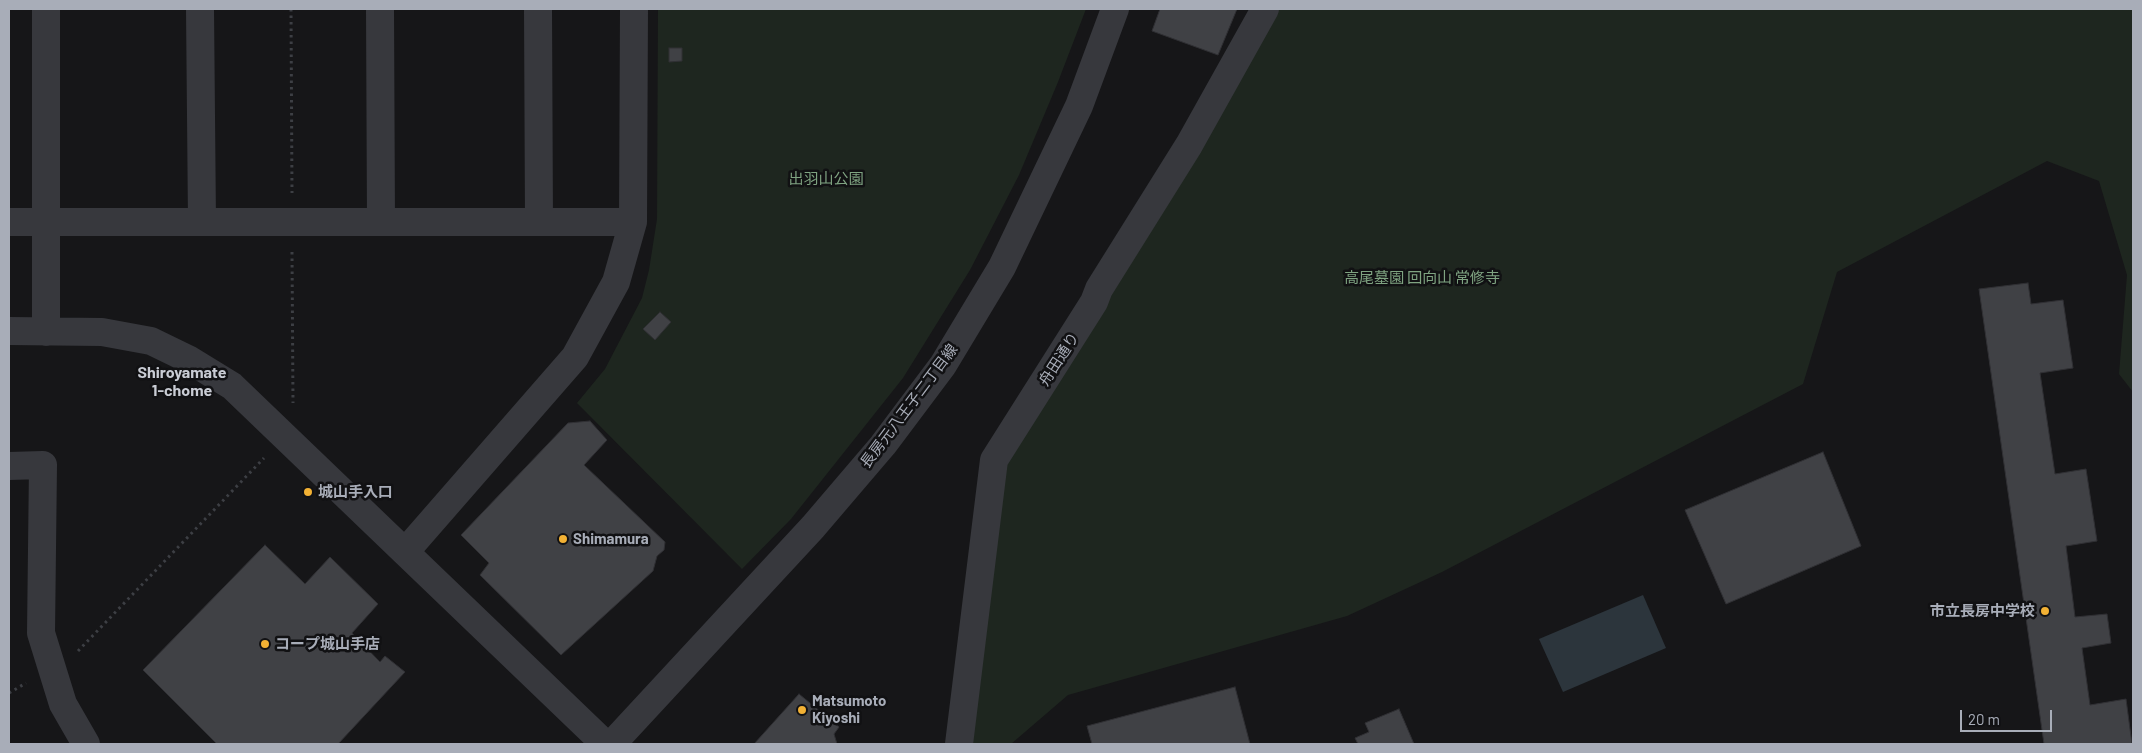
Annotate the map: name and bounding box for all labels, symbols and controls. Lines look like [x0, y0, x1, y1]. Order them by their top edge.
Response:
park label: 出羽山公園 [789, 170, 863, 188]
park label: 高尾墓園 回向山 常修寺 [1344, 269, 1500, 287]
street label: 舟田通り [1035, 329, 1083, 389]
street label: 長房元八王子二丁目線 [857, 341, 961, 471]
district label: Shiroyamate 1-chome [137, 363, 227, 401]
place label: 城山手入口 [318, 483, 393, 501]
marker: 城山手入口 [302, 486, 314, 498]
place label: Shimamura [573, 530, 649, 548]
marker: Shimamura [557, 533, 569, 545]
place label: 市立長房中学校 [1930, 602, 2035, 620]
marker: 市立長房中学校 [2039, 605, 2051, 617]
place label: コープ城山手店 [275, 635, 380, 653]
marker: コープ城山手店 [259, 638, 271, 650]
place label: Matsumoto Kiyoshi [812, 692, 886, 727]
scale bar [1962, 700, 2054, 732]
marker: Matsumoto Kiyoshi [796, 704, 808, 716]
text: 20 m [1968, 710, 2000, 728]

